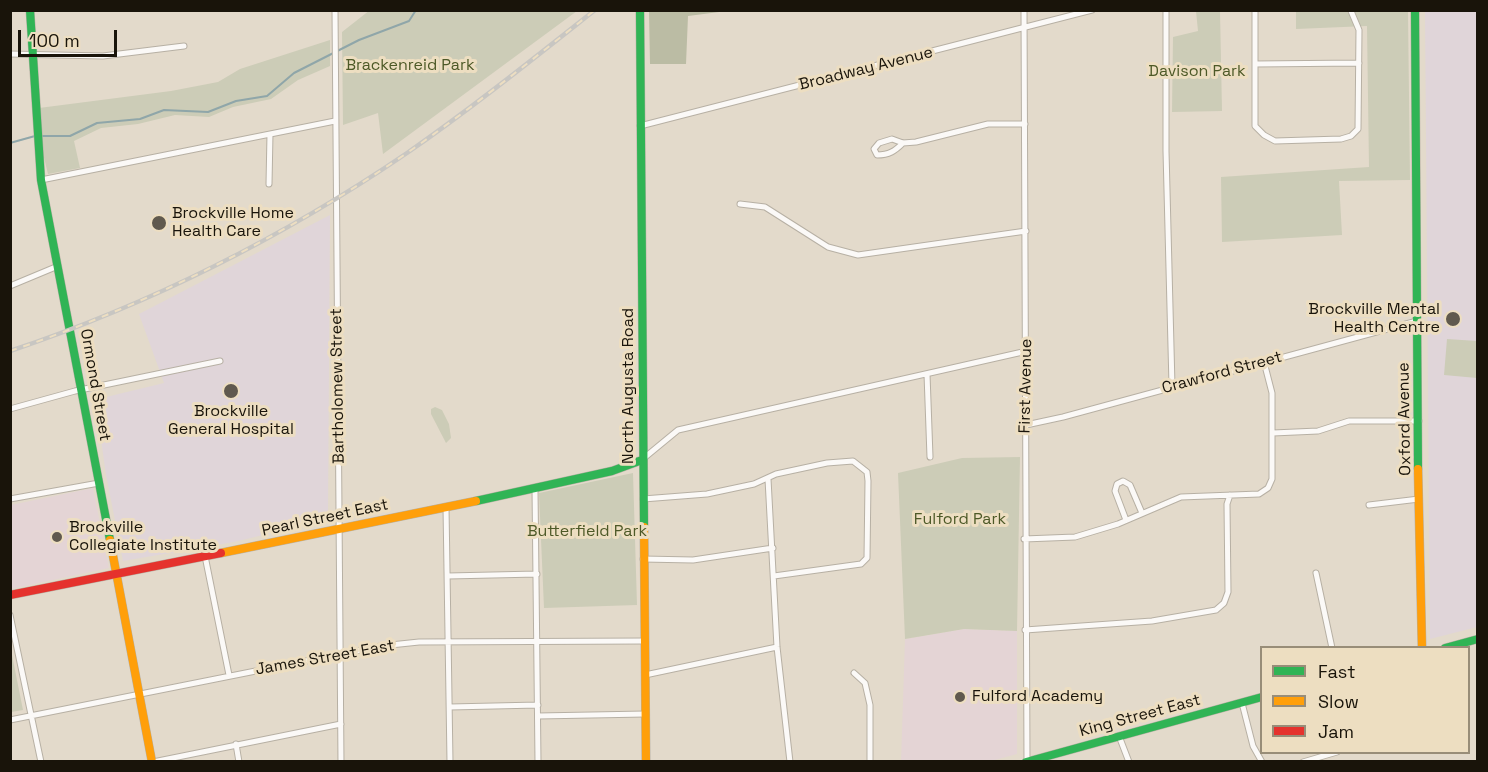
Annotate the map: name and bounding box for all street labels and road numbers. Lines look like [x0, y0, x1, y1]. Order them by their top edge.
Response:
street label: Broadway Avenue [797, 43, 935, 95]
street label: Bartholomew Street [327, 308, 349, 464]
street label: North Augusta Road [619, 308, 639, 464]
street label: Ormond Street [76, 327, 114, 443]
street label: First Avenue [1016, 339, 1036, 433]
street label: Crawford Street [1160, 348, 1284, 398]
street label: Oxford Avenue [1394, 362, 1416, 476]
street label: Pearl Street East [260, 495, 390, 541]
street label: James Street East [254, 636, 396, 680]
street label: King Street East [1077, 691, 1203, 741]

